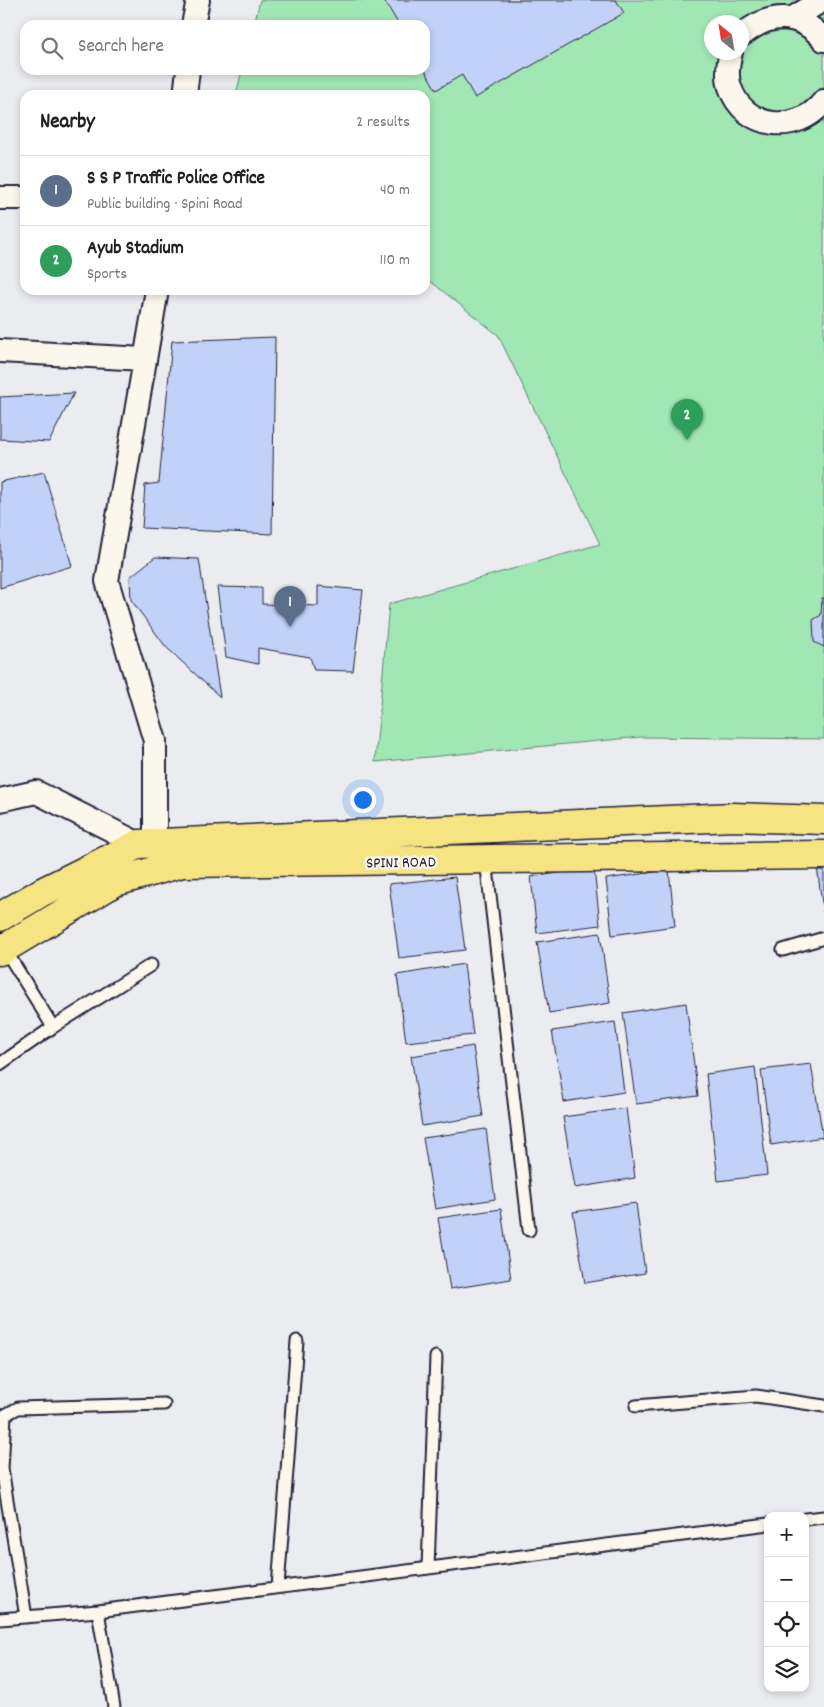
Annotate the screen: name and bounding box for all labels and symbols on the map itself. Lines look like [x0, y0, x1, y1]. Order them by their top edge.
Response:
north arrow [704, 15, 749, 60]
pin: 2 [671, 399, 703, 440]
pin: 1 [274, 586, 306, 627]
your location [350, 787, 376, 813]
street label: SPINI ROAD [366, 851, 436, 876]

